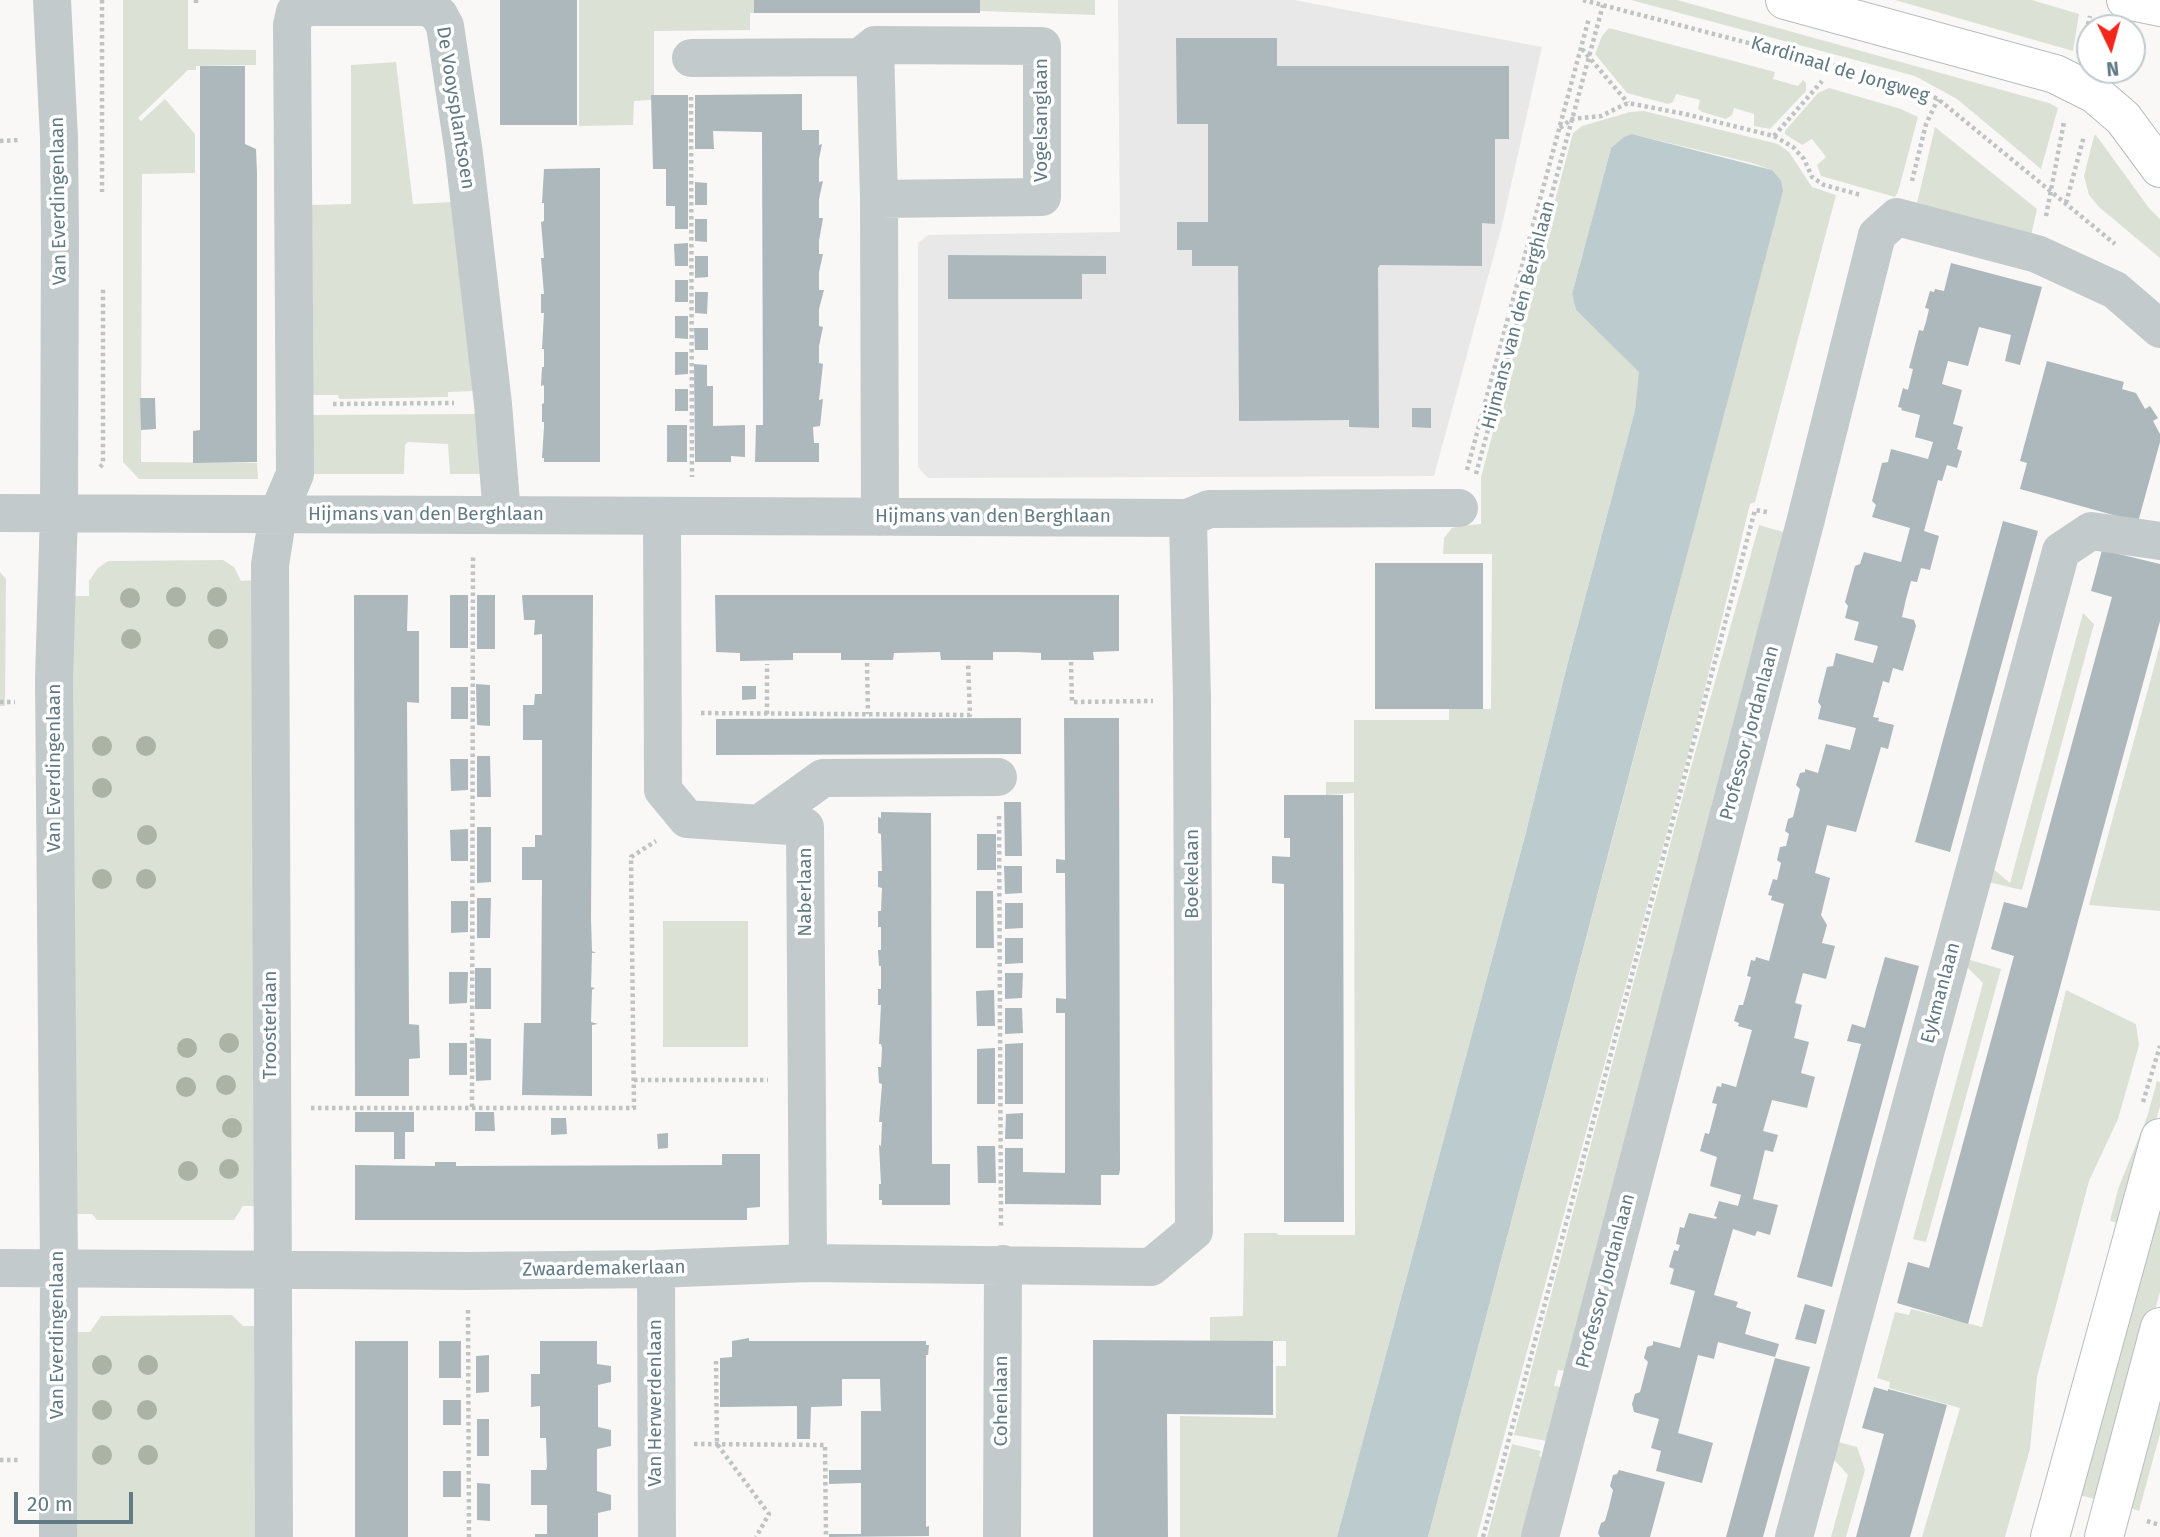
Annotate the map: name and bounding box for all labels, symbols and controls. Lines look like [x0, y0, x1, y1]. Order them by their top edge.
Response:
north arrow [2076, 14, 2146, 84]
street label: De Vooysplantsoen [431, 25, 479, 191]
street label: Kardinaal de Jongweg [1748, 32, 1932, 108]
text: N [2105, 56, 2120, 80]
street label: Vogelsanglaan [1031, 58, 1053, 182]
street label: Van Everdingenlaan [46, 117, 72, 285]
street label: Hijmans van den Berghlaan [1477, 198, 1561, 432]
street label: Hijmans van den Berghlaan [308, 504, 544, 526]
street label: Hijmans van den Berghlaan [875, 506, 1111, 528]
street label: Professor Jordanlaan [1716, 643, 1784, 823]
street label: Van Everdingenlaan [44, 684, 66, 852]
street label: Boekelaan [1182, 829, 1204, 919]
street label: Naberlaan [795, 847, 817, 937]
street label: Eykmanlaan [1917, 940, 1965, 1046]
street label: Troosterlaan [260, 971, 282, 1079]
street label: Professor Jordanlaan [1572, 1191, 1640, 1371]
street label: Van Everdingenlaan [47, 1251, 69, 1419]
street label: Zwaardemakerlaan [522, 1256, 686, 1282]
street label: Van Herwerdenlaan [645, 1319, 667, 1487]
street label: Cohenlaan [991, 1355, 1013, 1447]
scale bar [18, 1478, 136, 1522]
text: 20 m [27, 1491, 73, 1517]

